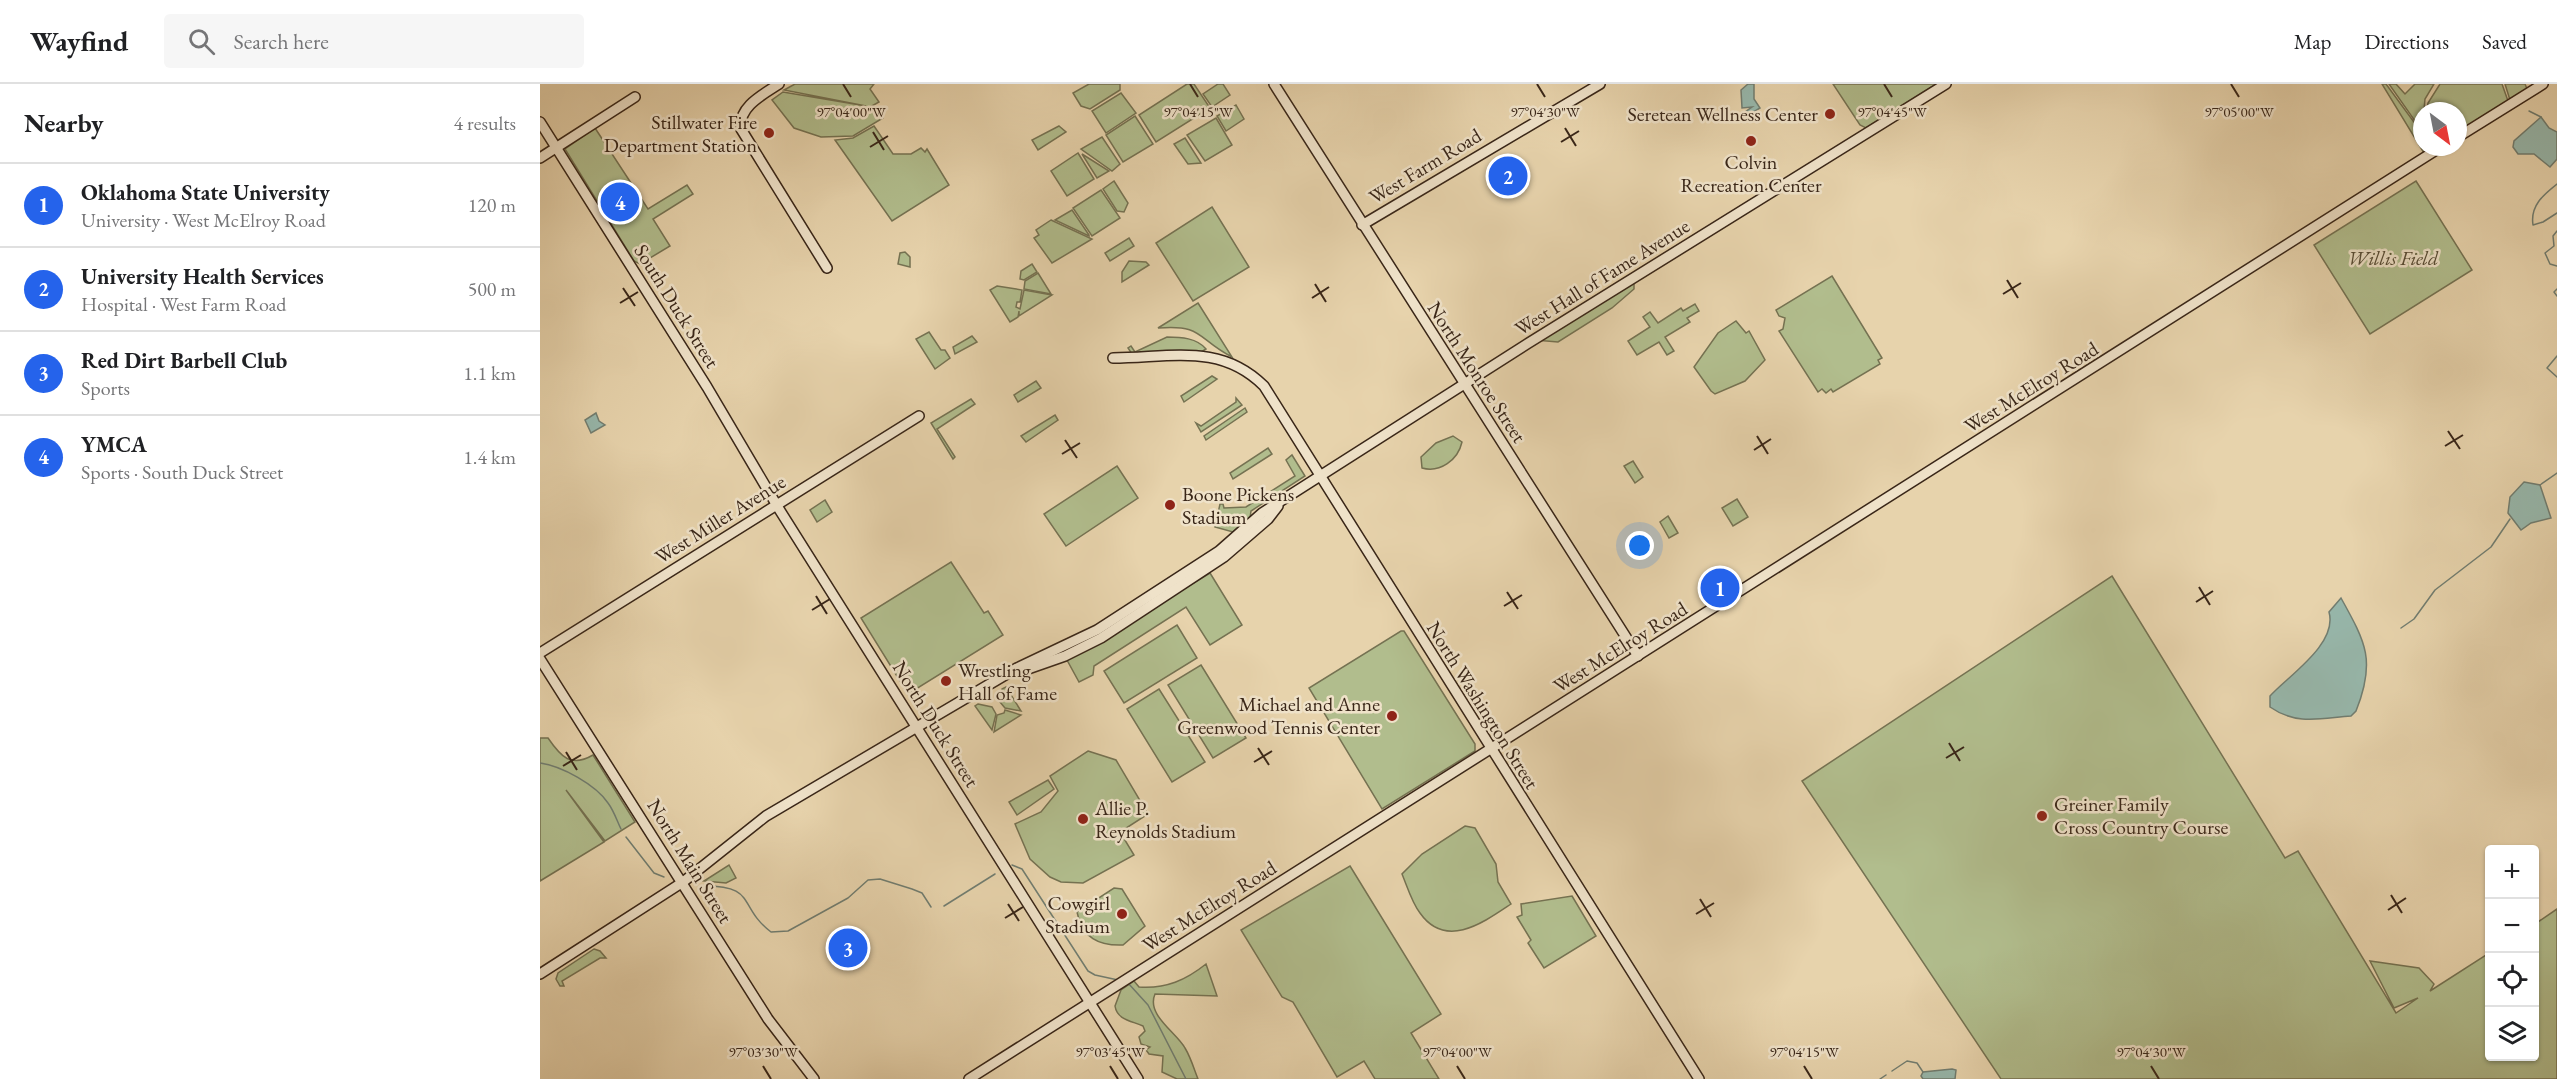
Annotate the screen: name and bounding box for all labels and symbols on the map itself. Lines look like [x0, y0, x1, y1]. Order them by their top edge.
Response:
place label: Seretean Wellness Center [1627, 101, 1818, 127]
text: 97°04'00"W [816, 102, 886, 121]
text: 97°04'15"W [1163, 102, 1233, 121]
text: 97°04'30"W [1510, 102, 1580, 121]
text: 97°04'45"W [1857, 102, 1927, 121]
text: 97°05'00"W [2204, 102, 2274, 121]
north arrow [2413, 102, 2467, 156]
marker: Seretean Wellness Center [1823, 107, 1837, 121]
place label: Stillwater Fire Department Station [604, 109, 757, 158]
street label: West Farm Road [1364, 122, 1487, 210]
marker: Stillwater Fire Department Station [762, 126, 776, 140]
marker: Colvin Recreation Center [1744, 134, 1758, 148]
place label: Colvin Recreation Center [1680, 149, 1822, 198]
pin: 2 [1488, 154, 1528, 199]
pin: 4 [600, 180, 640, 224]
street label: West Hall of Fame Avenue [1510, 213, 1694, 341]
street label: South Duck Street [629, 239, 726, 373]
park label: Willis Field [2348, 245, 2439, 271]
street label: North Monroe Street [1422, 296, 1533, 448]
street label: West McElroy Road [1959, 335, 2104, 439]
street label: West Miller Avenue [650, 468, 790, 570]
place label: Boone Pickens Stadium [1182, 481, 1294, 530]
marker: Boone Pickens Stadium [1163, 498, 1177, 512]
your location [1625, 531, 1654, 560]
pin: 1 [1700, 566, 1740, 610]
street label: West McElroy Road [1548, 595, 1693, 699]
street label: North Washington Street [1421, 616, 1546, 794]
street label: North Duck Street [887, 656, 986, 793]
place label: Wrestling Hall of Fame [958, 657, 1057, 706]
marker: Wrestling Hall of Fame [939, 674, 953, 688]
place label: Michael and Anne Greenwood Tennis Center [1177, 691, 1380, 740]
marker: Michael and Anne Greenwood Tennis Center [1385, 709, 1399, 723]
place label: Greiner Family Cross Country Course [2054, 791, 2228, 840]
street label: North Main Street [641, 794, 739, 929]
place label: Allie P. Reynolds Stadium [1094, 795, 1236, 844]
marker: Greiner Family Cross Country Course [2035, 809, 2049, 823]
marker: Allie P. Reynolds Stadium [1076, 812, 1090, 826]
street label: West McElroy Road [1137, 854, 1282, 958]
place label: Cowgirl Stadium [1045, 890, 1110, 939]
marker: Cowgirl Stadium [1115, 907, 1129, 921]
pin: 3 [828, 926, 868, 970]
text: 97°03'30"W [728, 1042, 798, 1061]
text: 97°03'45"W [1075, 1042, 1145, 1061]
text: 97°04'00"W [1422, 1042, 1492, 1061]
text: 97°04'15"W [1769, 1042, 1839, 1061]
text: 97°04'30"W [2116, 1042, 2186, 1061]

